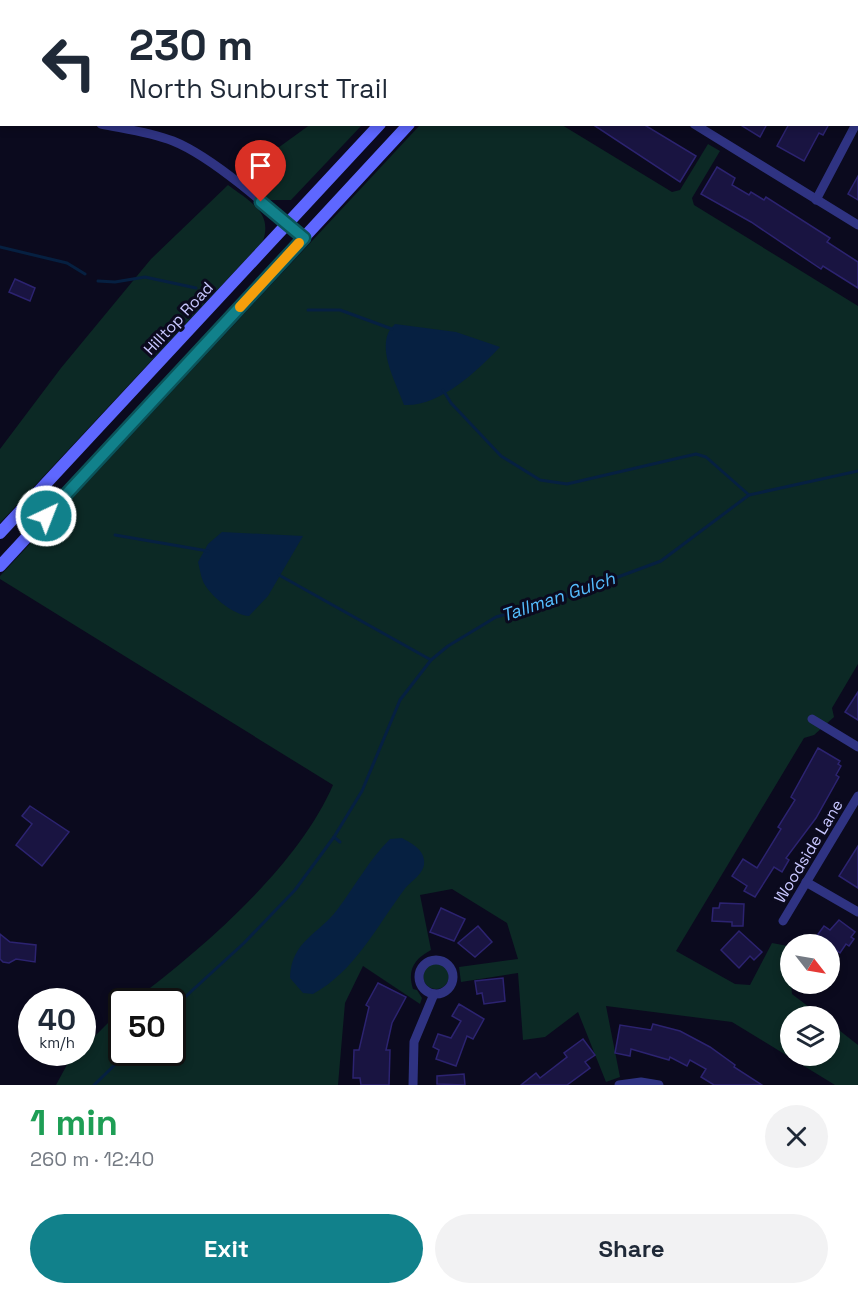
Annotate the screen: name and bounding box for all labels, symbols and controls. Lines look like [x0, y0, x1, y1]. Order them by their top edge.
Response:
text: 230 m [129, 19, 253, 72]
icon: left [30, 24, 108, 102]
text: North Sunburst Trail [129, 71, 388, 106]
pin [235, 140, 286, 202]
icon: arrive [244, 149, 277, 182]
street label: Hilltop Road [139, 277, 218, 359]
position arrow [14, 484, 78, 548]
water label: Tallman Gulch [498, 566, 619, 627]
street label: Woodside Lane [769, 796, 848, 907]
north arrow [780, 934, 840, 994]
map controls [780, 934, 840, 1066]
speed limit sign: 50 [108, 988, 186, 1066]
text: 40 [38, 1000, 76, 1039]
button: layers [780, 1006, 840, 1066]
text: km/h [39, 1033, 75, 1052]
text: 1 min [30, 1100, 118, 1146]
button: close [765, 1105, 828, 1168]
text: 260 m · 12:40 [30, 1146, 154, 1172]
button: Exit [30, 1214, 423, 1283]
button: Share [435, 1214, 828, 1283]

